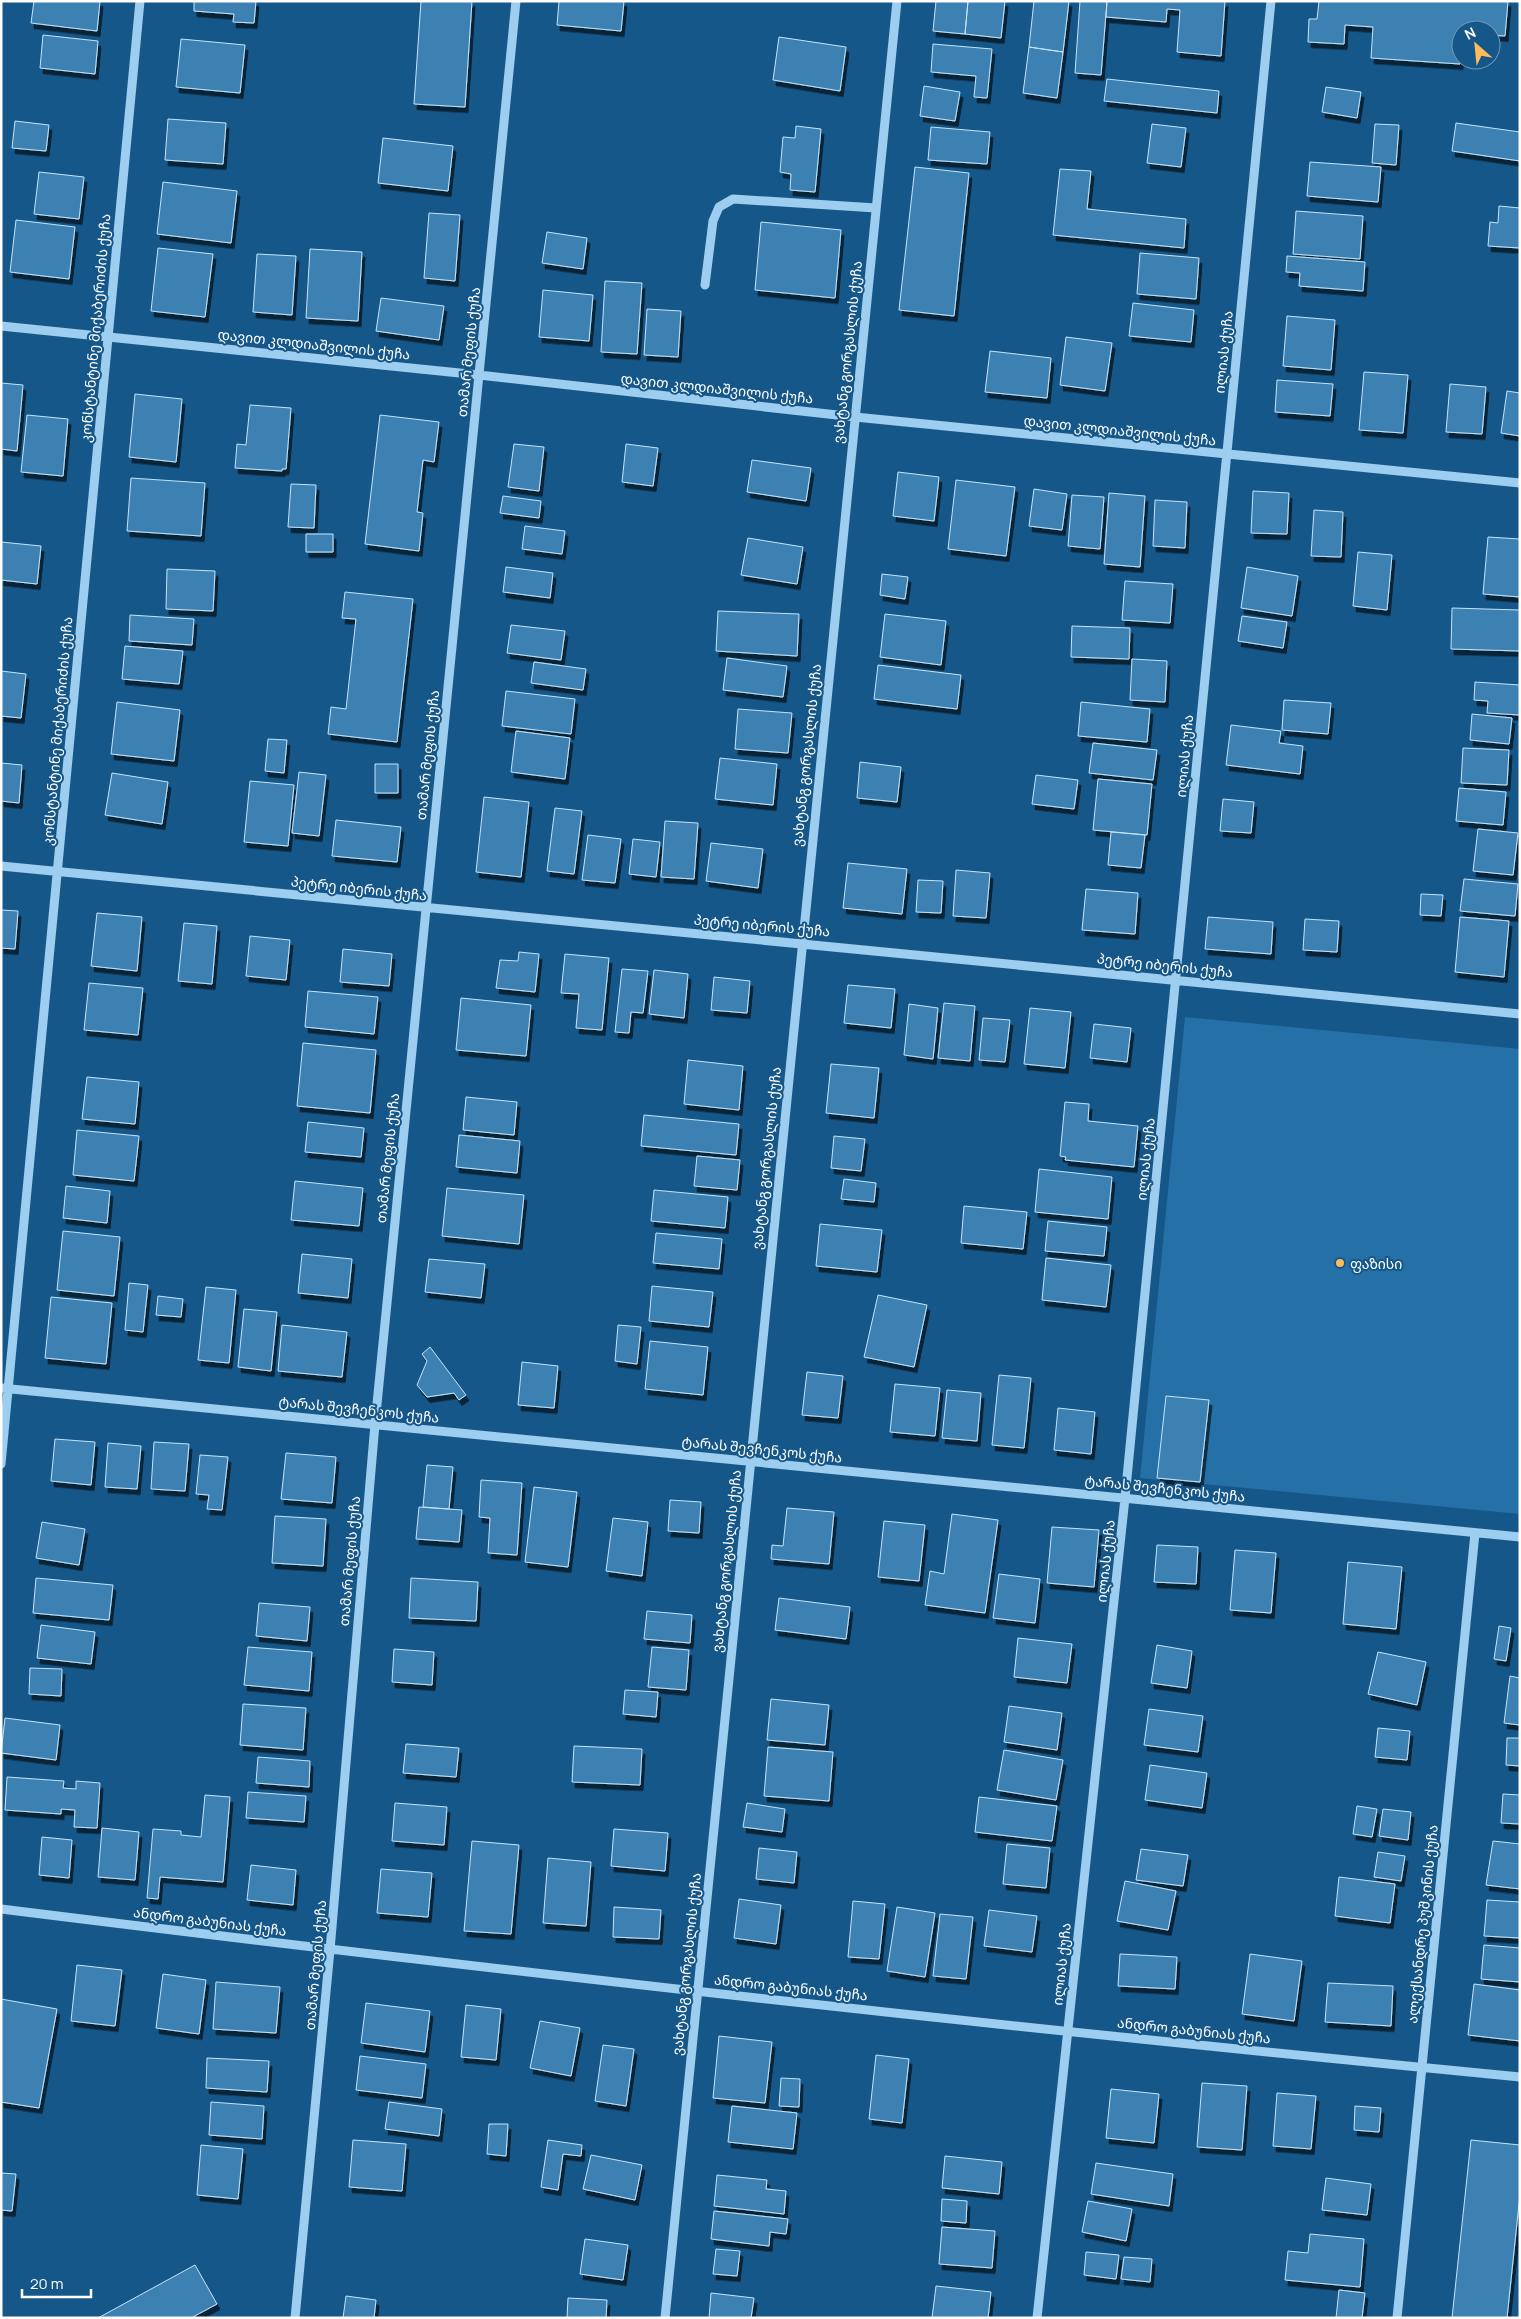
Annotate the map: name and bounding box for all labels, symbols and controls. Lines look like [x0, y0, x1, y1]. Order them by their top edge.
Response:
north arrow [1451, 20, 1501, 70]
text: N [1461, 22, 1479, 44]
street label: კონსტანტინე მიქაბერიძის ქუჩა [76, 213, 114, 443]
street label: ვახტანგ გორგასლის ქუჩა [828, 260, 866, 444]
street label: თამარ მეფის ქუჩა [452, 286, 484, 418]
street label: ილიას ქუჩა [1209, 310, 1237, 394]
street label: დავით კლდიაშვილის ქუჩა [217, 324, 411, 364]
street label: დავით კლდიაშვილის ქუჩა [620, 368, 814, 408]
street label: დავით კლდიაშვილის ქუჩა [1023, 410, 1217, 450]
street label: კონსტანტინე მიქაბერიძის ქუჩა [38, 616, 76, 846]
street label: ვახტანგ გორგასლის ქუჩა [787, 663, 825, 847]
street label: თამარ მეფის ქუჩა [411, 689, 443, 821]
street label: ილიას ქუჩა [1171, 714, 1197, 798]
street label: პეტრე იბერის ქუჩა [290, 871, 428, 905]
street label: პეტრე იბერის ქუჩა [693, 910, 831, 940]
street label: პეტრე იბერის ქუჩა [1096, 948, 1234, 982]
street label: ვახტანგ გორგასლის ქუჩა [747, 1066, 785, 1250]
street label: თამარ მეფის ქუჩა [371, 1092, 403, 1224]
street label: ილიას ქუჩა [1131, 1117, 1159, 1201]
place label: ფაზისი [1350, 1254, 1402, 1273]
marker: ფაზისი [1334, 1257, 1346, 1269]
street label: ტარას შევჩენკოს ქუჩა [278, 1391, 440, 1427]
street label: ტარას შევჩენკოს ქუჩა [681, 1431, 843, 1467]
street label: ვახტანგ გორგასლის ქუჩა [707, 1469, 745, 1653]
street label: ტარას შევჩენკოს ქუჩა [1084, 1470, 1246, 1506]
street label: თამარ მეფის ქუჩა [334, 1495, 364, 1627]
street label: ილიას ქუჩა [1091, 1519, 1119, 1603]
street label: ალექსანდრე პუშკინის ქუჩა [1402, 1824, 1442, 2024]
street label: ვახტანგ გორგასლის ქუჩა [667, 1872, 705, 2056]
street label: თამარ მეფის ქუჩა [300, 1899, 330, 2031]
street label: ანდრო გაბუნიას ქუჩა [132, 1902, 288, 1940]
street label: ილიას ქუჩა [1047, 1922, 1075, 2006]
street label: ანდრო გაბუნიას ქუჩა [713, 1969, 869, 2005]
street label: ანდრო გაბუნიას ქუჩა [1116, 2012, 1272, 2048]
scale bar [22, 2266, 91, 2298]
text: 20 m [30, 2273, 63, 2294]

